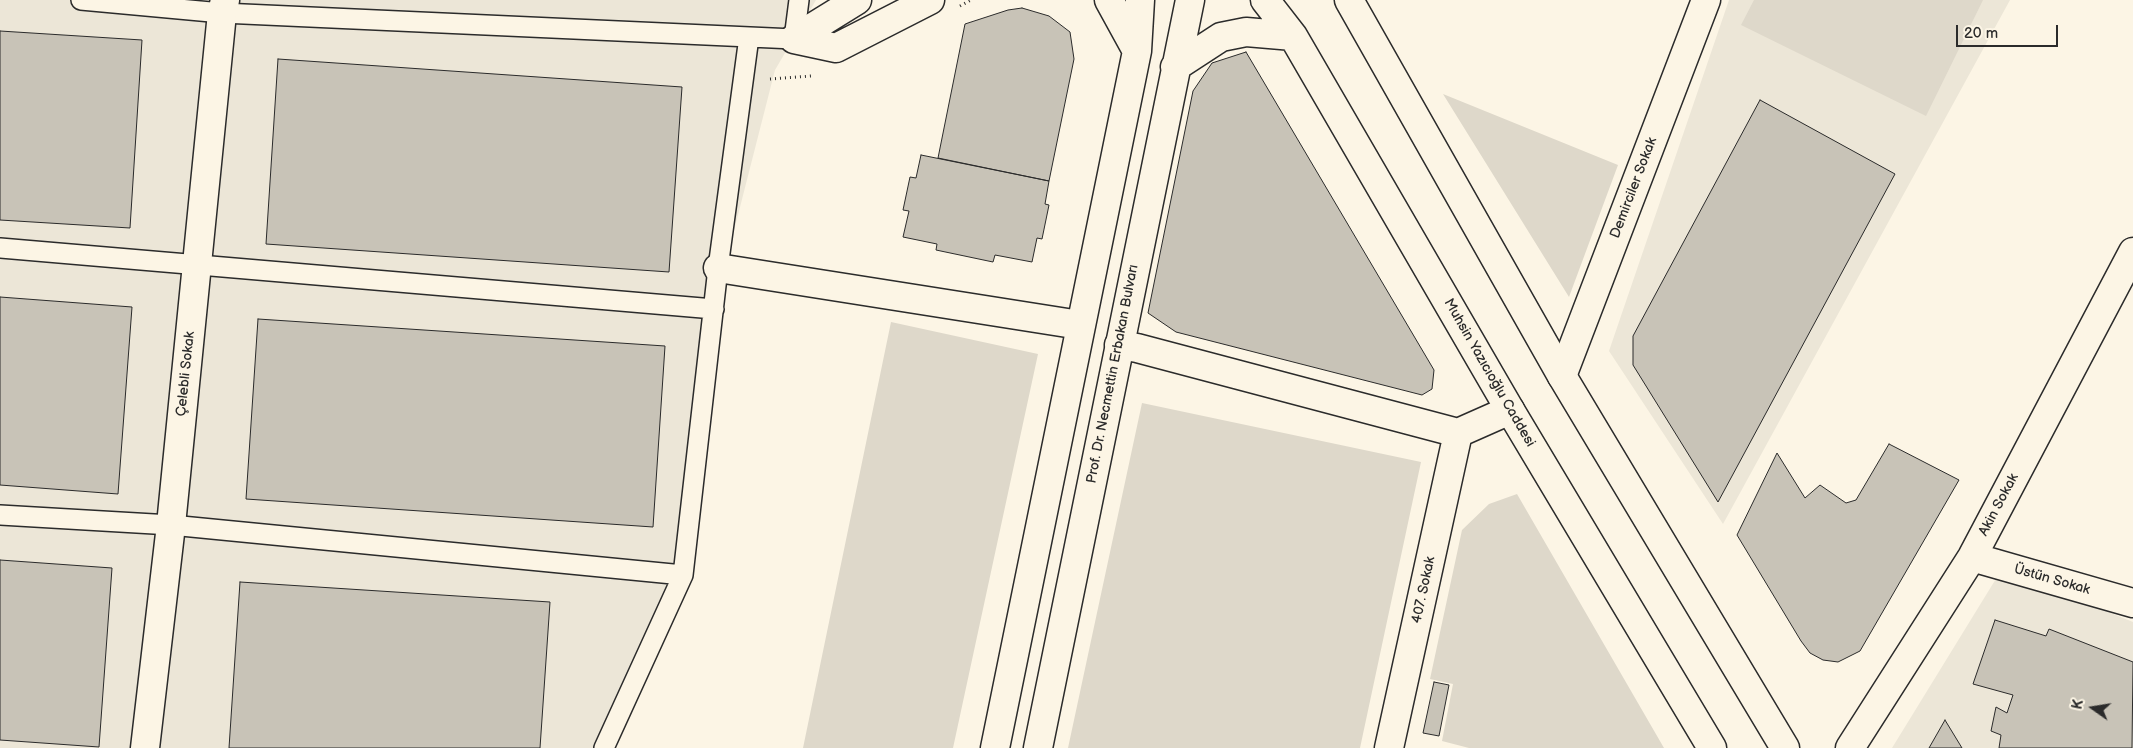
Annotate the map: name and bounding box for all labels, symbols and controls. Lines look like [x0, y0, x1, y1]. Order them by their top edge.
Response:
scale bar [1958, 15, 2060, 47]
text: 20 m [1964, 24, 1998, 43]
street label: Demirciler Sokak [1607, 135, 1661, 241]
street label: Prof. Dr. Necmettin Erbakan Bulvarı [1084, 263, 1142, 485]
street label: Muhsin Yazıcıoğlu Caddesi [1440, 296, 1538, 450]
street label: Çelebli Sokak [173, 331, 199, 417]
street label: Akin Sokak [1976, 471, 2022, 539]
street label: 407. Sokak [1409, 555, 1439, 625]
street label: Üstün Sokak [2012, 561, 2092, 599]
north arrow [2068, 683, 2118, 733]
text: K [2069, 698, 2087, 711]

